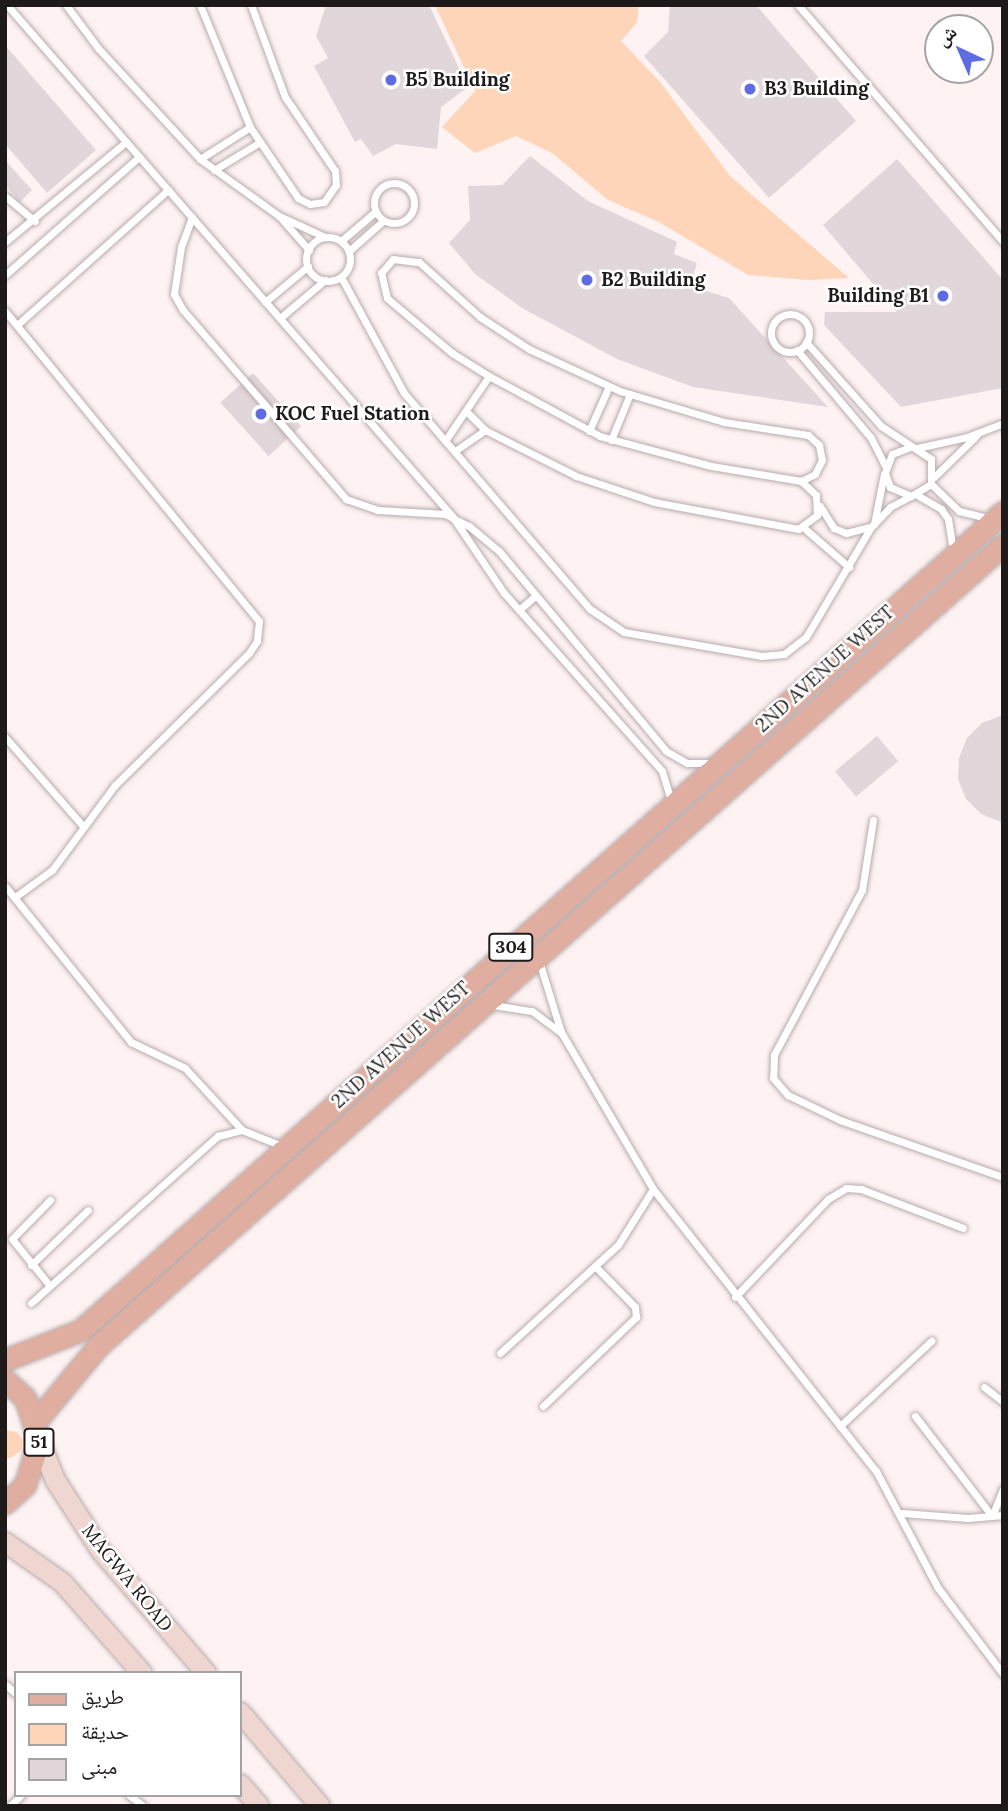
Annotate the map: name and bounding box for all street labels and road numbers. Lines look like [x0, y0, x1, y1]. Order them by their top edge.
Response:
street label: 2ND AVENUE WEST [751, 601, 899, 737]
road number: 304 [488, 932, 534, 962]
street label: 2ND AVENUE WEST [327, 977, 475, 1113]
road number: 51 [23, 1428, 55, 1456]
street label: MAGWA ROAD [77, 1520, 177, 1636]

